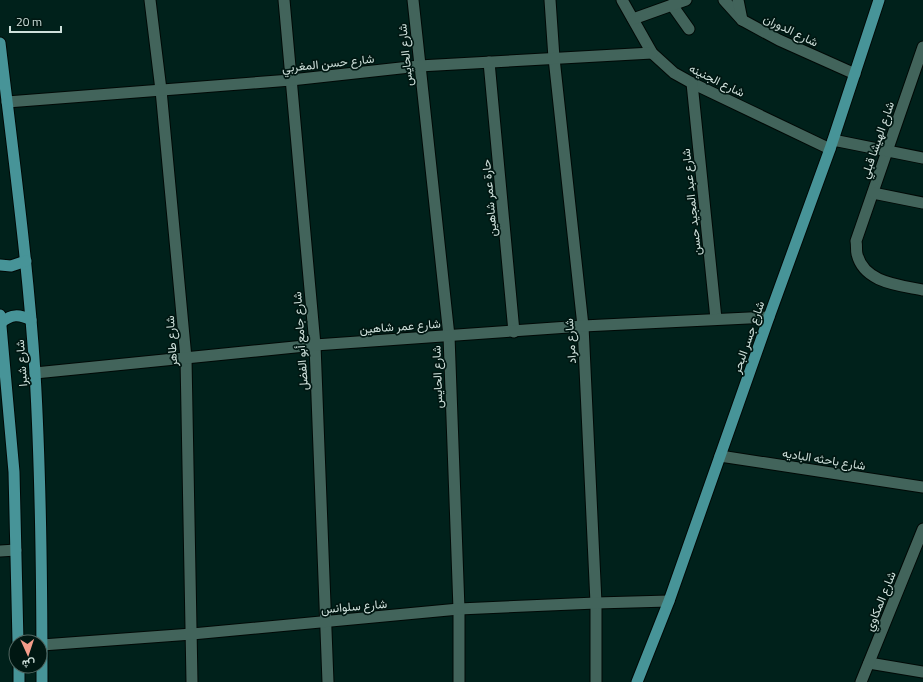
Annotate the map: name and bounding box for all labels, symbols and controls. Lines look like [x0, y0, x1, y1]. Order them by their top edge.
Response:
scale bar [10, 8, 61, 34]
street label: شارع الدوران [760, 9, 822, 51]
text: 20 m [16, 12, 42, 31]
street label: شارع الحايس [392, 23, 418, 87]
street label: شارع حسن المغربي [281, 49, 375, 78]
street label: شارع الجنينه [686, 58, 748, 102]
street label: شارع الهيشا قبلي [855, 99, 900, 181]
street label: شارع عبد المجيد حسن [676, 147, 706, 257]
street label: حارة عمر شاهين [476, 159, 502, 237]
street label: شارع جامع أبو الفضل [287, 291, 313, 391]
street label: شارع جسر البحر [726, 298, 769, 377]
street label: شارع عمر شاهين [359, 314, 441, 338]
street label: شارع طاهر [160, 315, 182, 368]
street label: شارع مراد [559, 318, 581, 364]
street label: شارع شبرا [10, 339, 32, 387]
street label: شارع الحايس [426, 345, 448, 409]
street label: شارع باحثه الباديه [781, 443, 867, 475]
street label: شارع المكاوي [859, 568, 902, 634]
street label: شارع سلوانس [320, 594, 388, 618]
north arrow [8, 634, 48, 674]
text: ش [22, 656, 36, 672]

